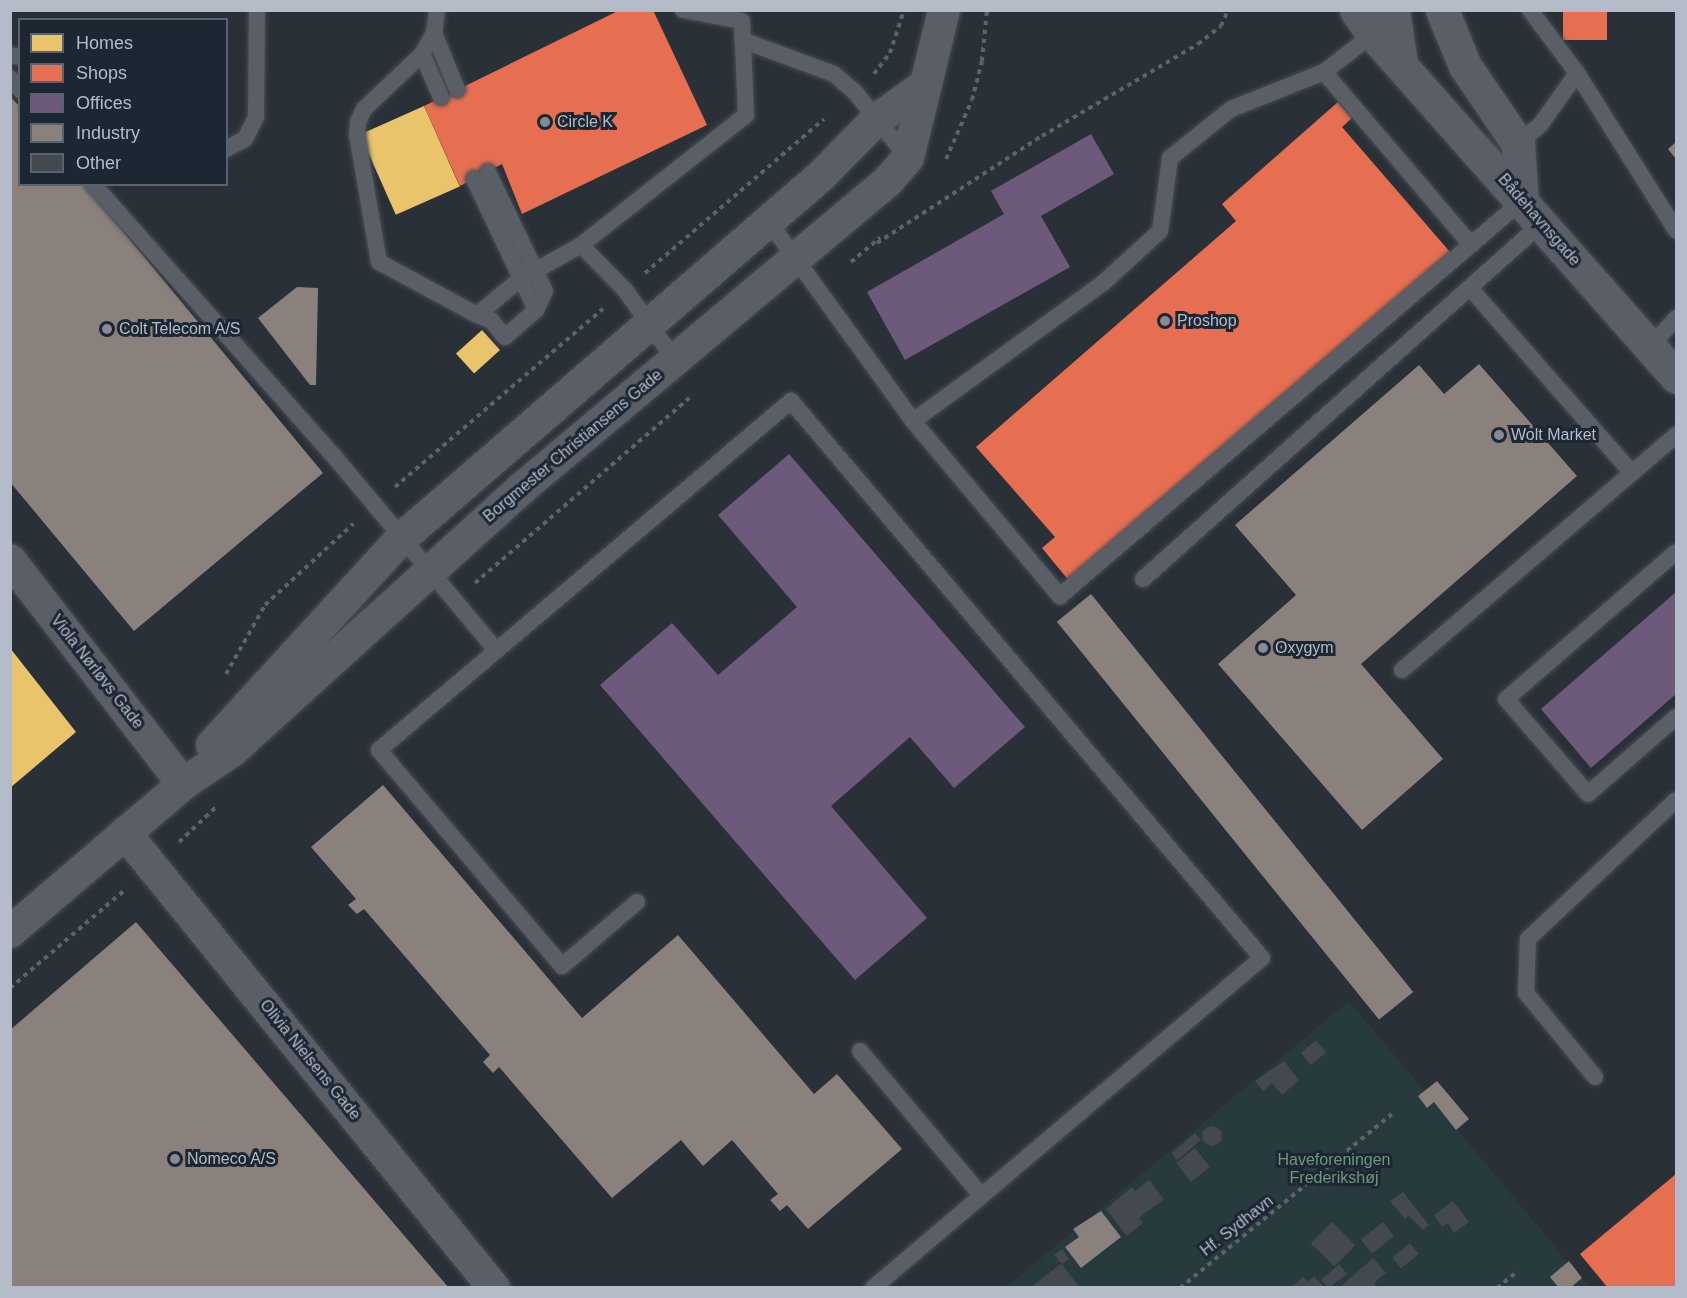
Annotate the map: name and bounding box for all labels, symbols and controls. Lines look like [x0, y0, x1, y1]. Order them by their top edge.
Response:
legend [18, 18, 228, 186]
text: Homes [76, 33, 133, 53]
text: Shops [76, 63, 127, 83]
text: Offices [76, 93, 132, 113]
place label: Circle K [557, 112, 613, 132]
marker: Circle K [538, 115, 552, 129]
text: Industry [76, 123, 140, 143]
text: Other [76, 153, 121, 173]
street label: Bådehavnsgade [1494, 170, 1584, 270]
place label: Proshop [1177, 311, 1237, 331]
marker: Proshop [1158, 314, 1172, 328]
place label: Colt Telecom A/S [119, 319, 242, 339]
marker: Colt Telecom A/S [100, 322, 114, 336]
street label: Borgmester Christiansens Gade [480, 365, 666, 527]
place label: Wolt Market [1511, 425, 1596, 445]
marker: Wolt Market [1492, 428, 1506, 442]
street label: Viola Nørløvs Gade [47, 611, 147, 733]
place label: Oxygym [1275, 638, 1334, 658]
marker: Oxygym [1256, 641, 1270, 655]
street label: Olivia Nielsens Gade [256, 996, 364, 1124]
place label: Nomeco A/S [187, 1149, 277, 1169]
park label: Haveforeningen Frederikshøj [1278, 1150, 1390, 1188]
marker: Nomeco A/S [168, 1152, 182, 1166]
street label: Hf. Sydhavn [1197, 1192, 1277, 1260]

